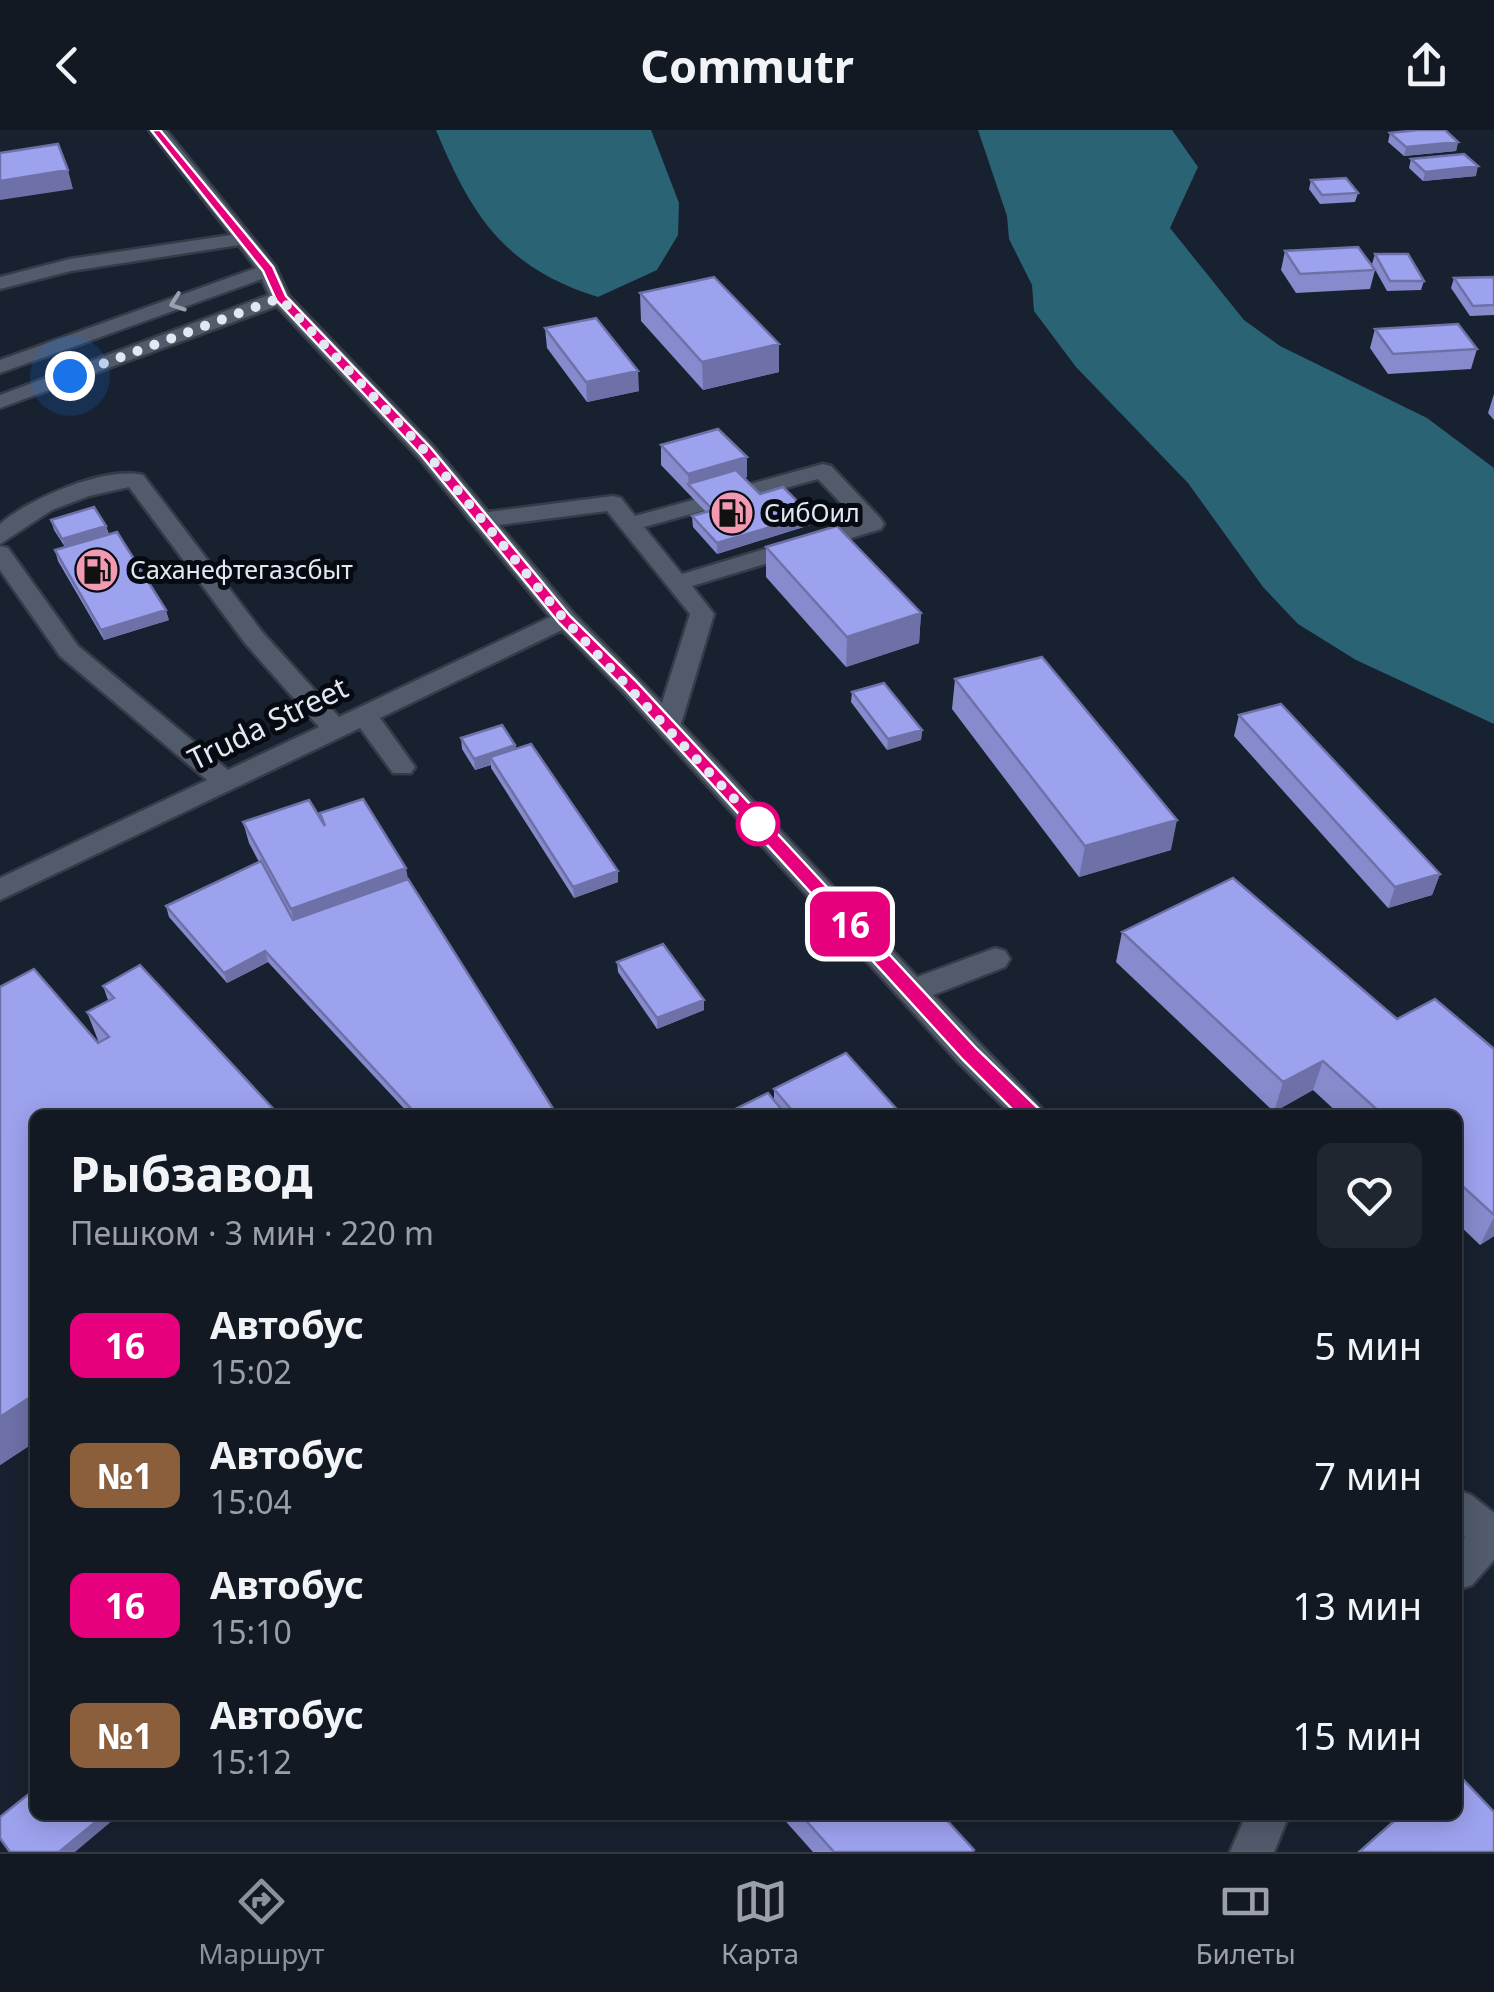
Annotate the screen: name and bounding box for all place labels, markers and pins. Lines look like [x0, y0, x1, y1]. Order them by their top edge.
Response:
fuel station icon: СибОил [709, 490, 755, 536]
place label: СибОил [764, 495, 860, 529]
fuel station icon: Саханефтегазсбыт [74, 547, 120, 593]
place label: Саханефтегазсбыт [130, 552, 353, 586]
unlabelled marker [737, 803, 779, 845]

